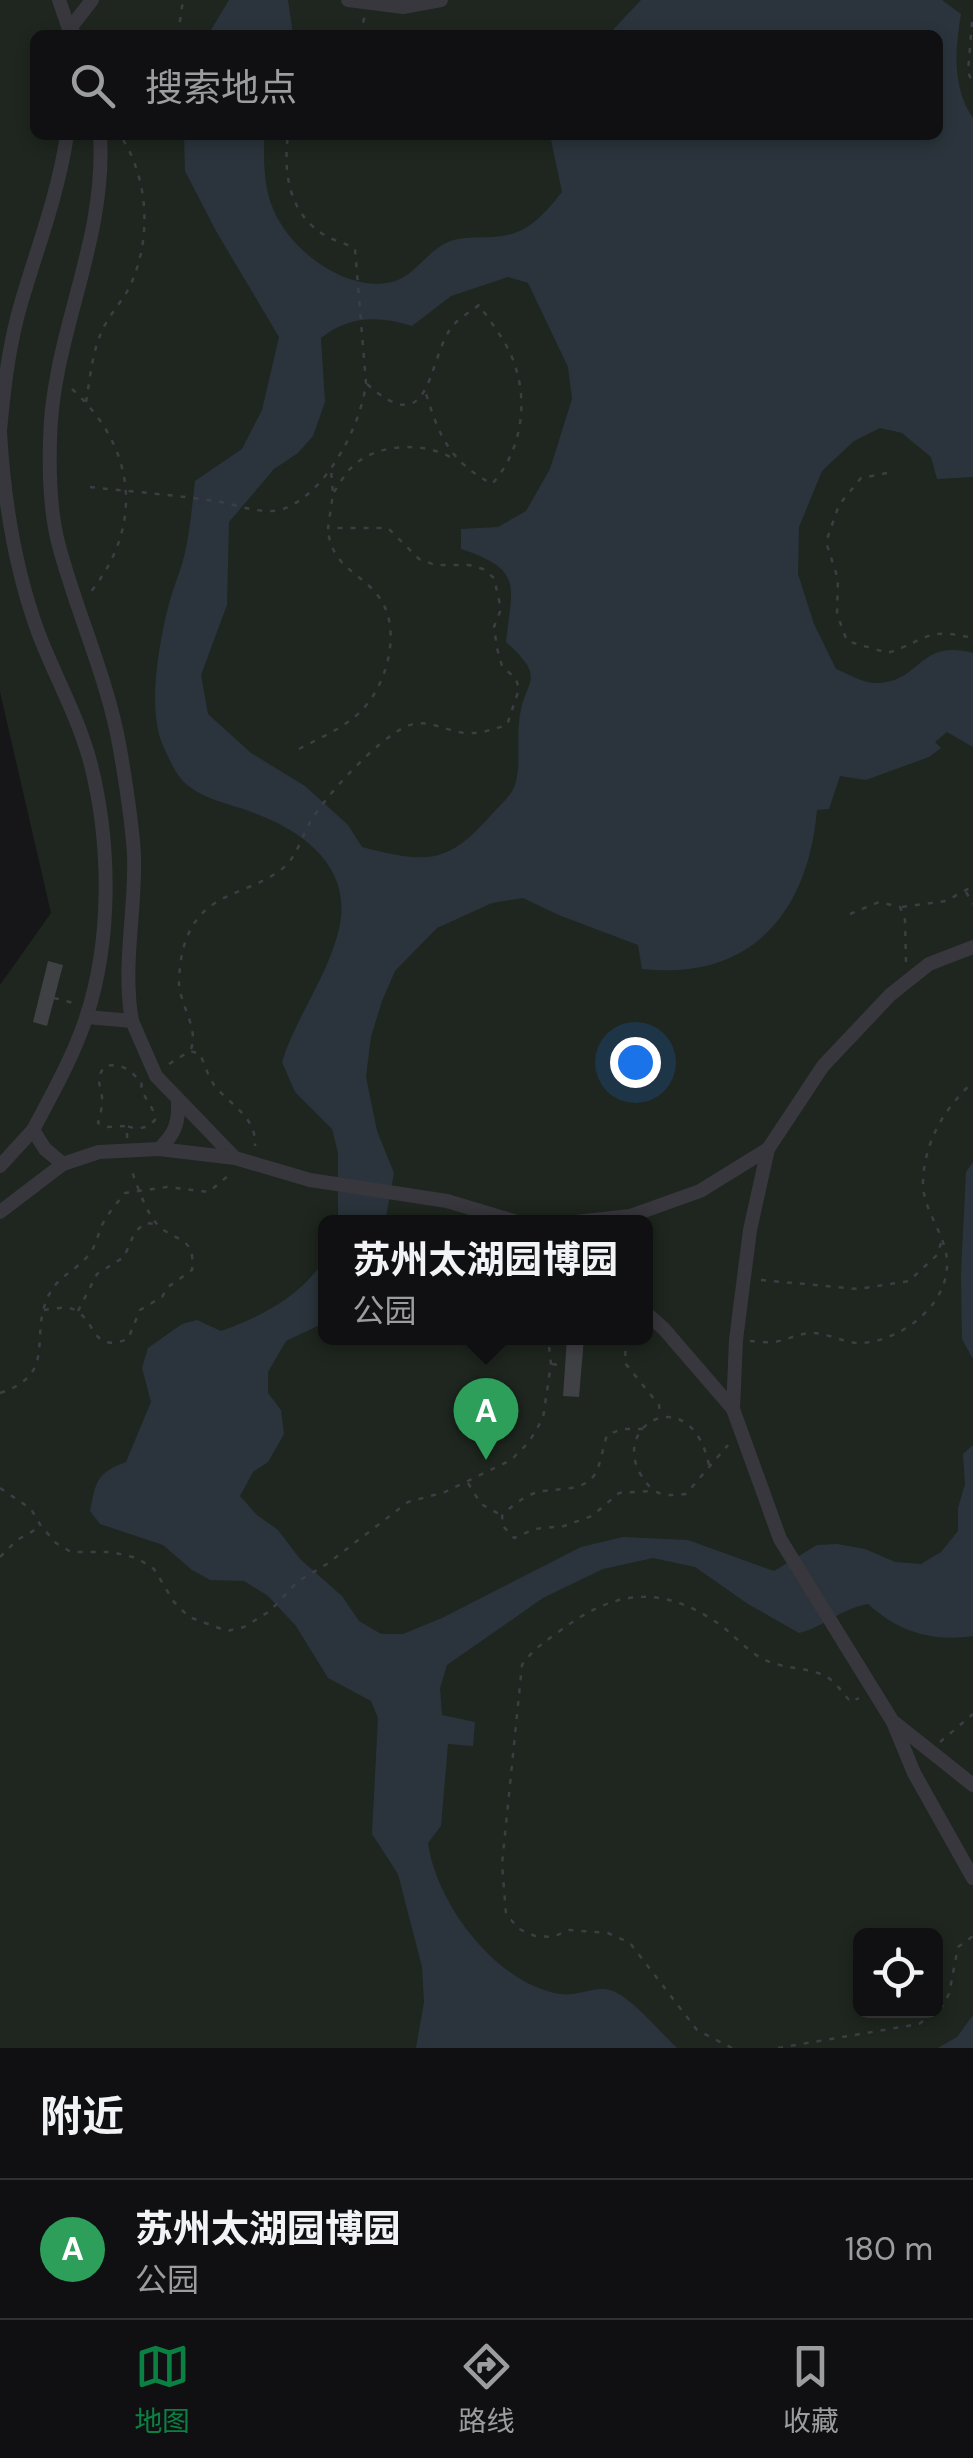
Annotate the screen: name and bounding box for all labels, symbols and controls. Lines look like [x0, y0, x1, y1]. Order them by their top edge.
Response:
search box [30, 30, 943, 140]
icon: search [65, 58, 120, 113]
text: 搜索地点 [145, 63, 297, 113]
your location [610, 1037, 661, 1088]
popup [318, 1215, 653, 1345]
text: 苏州太湖园博园 [352, 1235, 619, 1285]
text: 公园 [352, 1290, 417, 1332]
pin: A [454, 1378, 518, 1460]
map controls [853, 1928, 943, 2018]
button: locate [853, 1928, 943, 2018]
text: 附近 [40, 2089, 124, 2144]
text: 苏州太湖园博园 [135, 2204, 401, 2254]
text: A [61, 2228, 84, 2270]
text: 180 m [845, 2228, 933, 2270]
text: 公园 [135, 2259, 199, 2301]
tab: 地图 [134, 2339, 190, 2440]
tab: 路线 [458, 2339, 515, 2440]
tab: 收藏 [783, 2339, 839, 2440]

